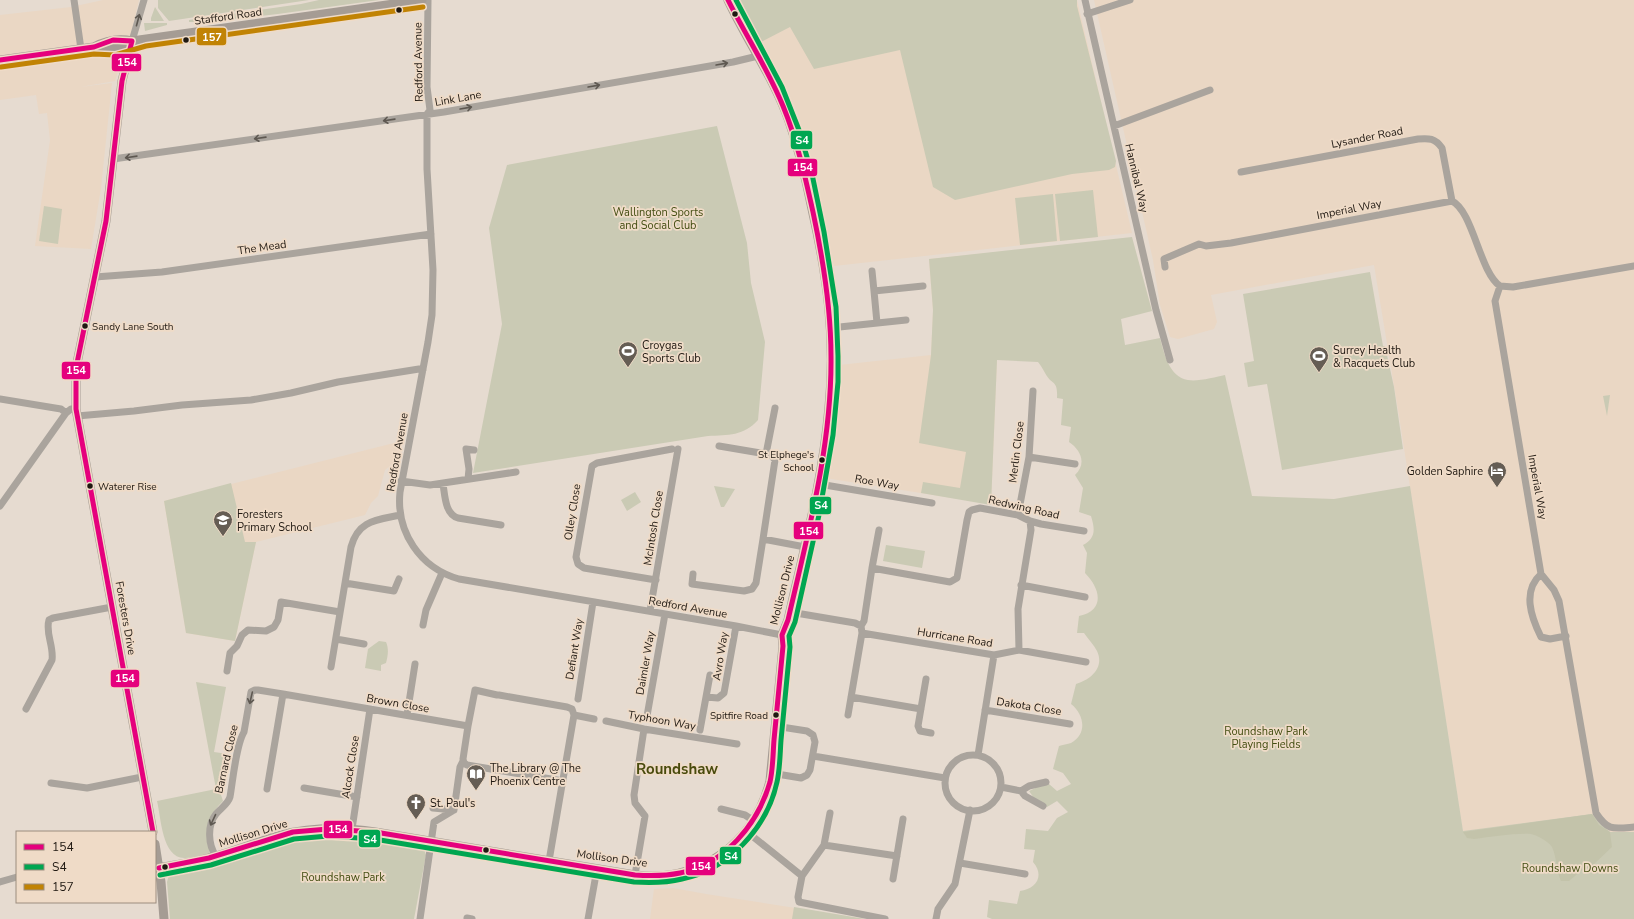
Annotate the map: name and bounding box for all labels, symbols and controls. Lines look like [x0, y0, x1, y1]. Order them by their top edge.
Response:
street label: Stafford Road [193, 4, 263, 29]
unlabelled marker [394, 5, 404, 15]
unlabelled marker [730, 9, 740, 19]
one-way arrow [134, 14, 142, 27]
street label: Redford Avenue [410, 22, 427, 102]
line badge: 157 [196, 27, 227, 46]
text: 157 [202, 30, 222, 45]
unlabelled marker [181, 35, 191, 45]
line badge: 154 [111, 53, 142, 72]
text: 154 [117, 55, 137, 70]
one-way arrow [715, 60, 728, 68]
one-way arrow [587, 82, 600, 90]
street label: Link Lane [434, 87, 483, 110]
one-way arrow [459, 104, 472, 112]
one-way arrow [383, 116, 396, 124]
street label: Lysander Road [1330, 123, 1404, 152]
line badge: S4 [790, 130, 813, 150]
text: S4 [795, 133, 809, 148]
one-way arrow [254, 134, 267, 142]
street label: Hannibal Way [1121, 142, 1152, 214]
one-way arrow [125, 153, 138, 161]
line badge: 154 [787, 158, 818, 177]
text: 154 [793, 160, 813, 175]
street label: Imperial Way [1315, 196, 1383, 223]
park label: Wallington Sports and Social Club [613, 205, 703, 233]
street label: The Mead [237, 237, 287, 258]
place label: Sandy Lane South [92, 320, 173, 334]
marker: Sandy Lane South [80, 321, 90, 331]
place label: Croygas Sports Club [642, 338, 701, 366]
sports icon: Croygas Sports Club [617, 340, 639, 368]
place label: Surrey Health & Racquets Club [1333, 343, 1415, 371]
sports icon: Surrey Health & Racquets Club [1308, 345, 1330, 373]
line badge: 154 [61, 361, 91, 380]
text: 154 [66, 363, 86, 378]
street label: Redford Avenue [383, 411, 412, 493]
street label: Merlin Close [1005, 420, 1028, 484]
place label: St Elphege's School [758, 448, 814, 475]
street label: Imperial Way [1524, 453, 1551, 521]
marker: St Elphege's School [817, 455, 827, 465]
hotel icon: Golden Saphire [1486, 460, 1508, 488]
place label: Golden Saphire [1407, 464, 1483, 479]
street label: Roe Way [853, 471, 901, 494]
place label: Waterer Rise [98, 480, 157, 494]
marker: Waterer Rise [85, 481, 95, 491]
street label: Olley Close [561, 483, 584, 541]
street label: McIntosh Close [640, 489, 667, 567]
street label: Redwing Road [987, 492, 1061, 523]
line badge: S4 [809, 496, 832, 515]
text: S4 [814, 498, 828, 513]
place label: Foresters Primary School [237, 507, 313, 535]
school or university icon: Foresters Primary School [212, 509, 234, 537]
line badge: 154 [793, 521, 824, 540]
text: 154 [799, 524, 819, 539]
street label: Mollison Drive [767, 554, 798, 626]
street label: Foresters Drive [112, 580, 139, 656]
street label: Redford Avenue [647, 593, 729, 622]
street label: Defiant Way [562, 617, 587, 681]
street label: Hurricane Road [916, 624, 994, 651]
street label: Daimler Way [632, 630, 659, 696]
street label: Avro Way [709, 630, 732, 682]
line badge: 154 [110, 669, 140, 688]
text: 154 [115, 671, 135, 686]
street label: Brown Close [365, 691, 431, 716]
one-way arrow [246, 692, 254, 705]
street label: Dakota Close [995, 694, 1063, 719]
street label: Typhoon Way [627, 707, 697, 734]
place label: Spitfire Road [710, 709, 768, 723]
marker: Spitfire Road [771, 710, 781, 720]
street label: Barnard Close [211, 723, 242, 795]
park label: Roundshaw Park Playing Fields [1224, 724, 1308, 752]
street label: Alcock Close [338, 734, 363, 800]
district label: Roundshaw [636, 759, 718, 779]
place label: The Library @ The Phoenix Centre [490, 761, 581, 789]
library icon: The Library @ The Phoenix Centre [465, 763, 487, 791]
church icon: St. Paul's [405, 792, 427, 820]
place label: St. Paul's [430, 796, 475, 811]
one-way arrow [209, 814, 216, 826]
street label: Mollison Drive [217, 816, 290, 851]
line badge: 154 [323, 820, 353, 839]
text: 154 [328, 822, 348, 837]
line badge: S4 [358, 829, 381, 848]
legend [16, 831, 156, 903]
text: S4 [363, 832, 377, 847]
text: 154 [52, 839, 74, 855]
unlabelled marker [481, 845, 491, 855]
street label: Mollison Drive [576, 846, 648, 871]
line badge: S4 [719, 846, 742, 865]
text: S4 [724, 849, 738, 864]
line badge: 154 [685, 856, 716, 876]
text: S4 [52, 859, 67, 875]
text: 154 [691, 859, 711, 874]
park label: Roundshaw Downs [1522, 861, 1618, 876]
unlabelled marker [160, 862, 170, 872]
park label: Roundshaw Park [301, 870, 385, 885]
text: 157 [52, 879, 74, 895]

